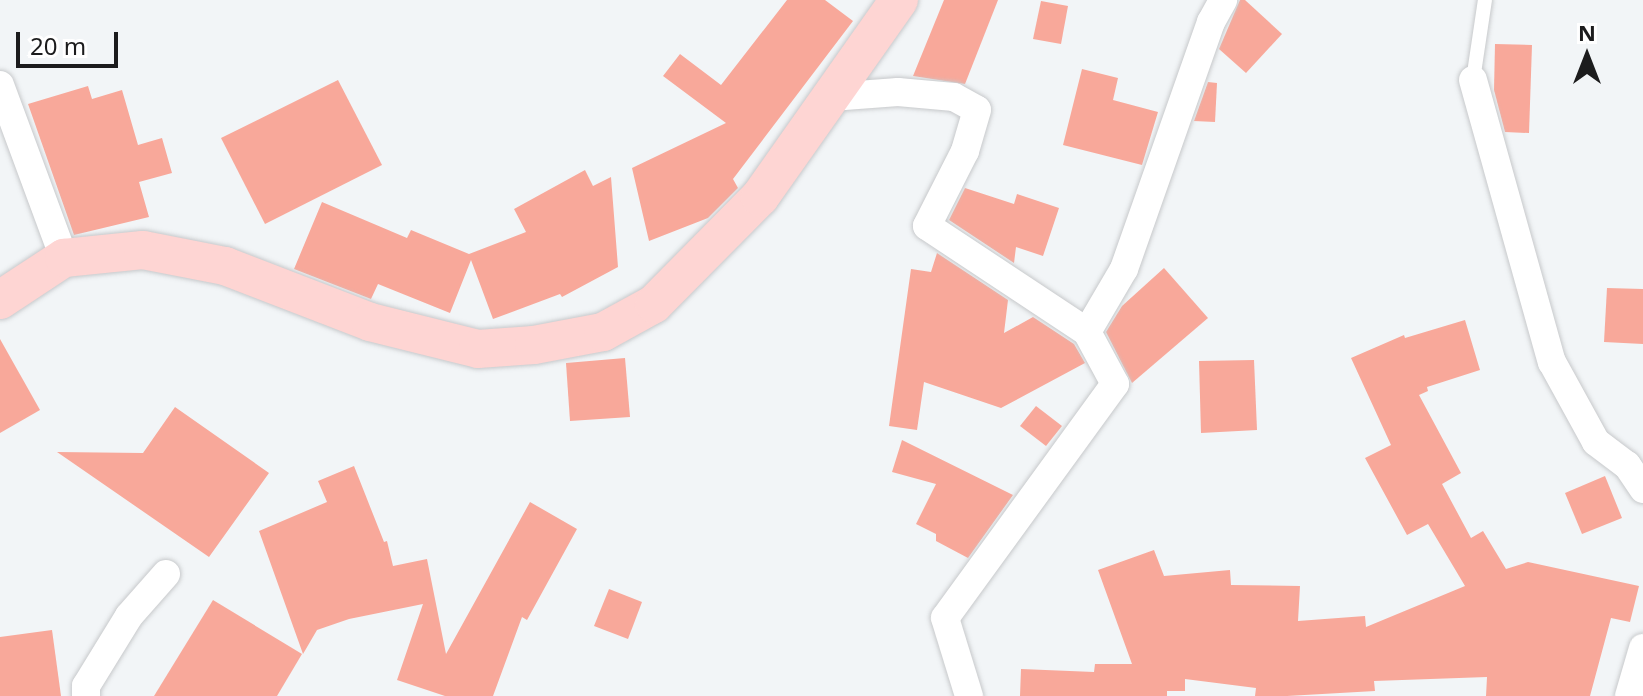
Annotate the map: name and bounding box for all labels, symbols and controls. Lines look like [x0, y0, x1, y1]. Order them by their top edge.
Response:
scale bar [20, 16, 122, 66]
north arrow [1547, 16, 1627, 96]
text: N [1578, 17, 1596, 47]
text: 20 m [30, 29, 86, 62]

